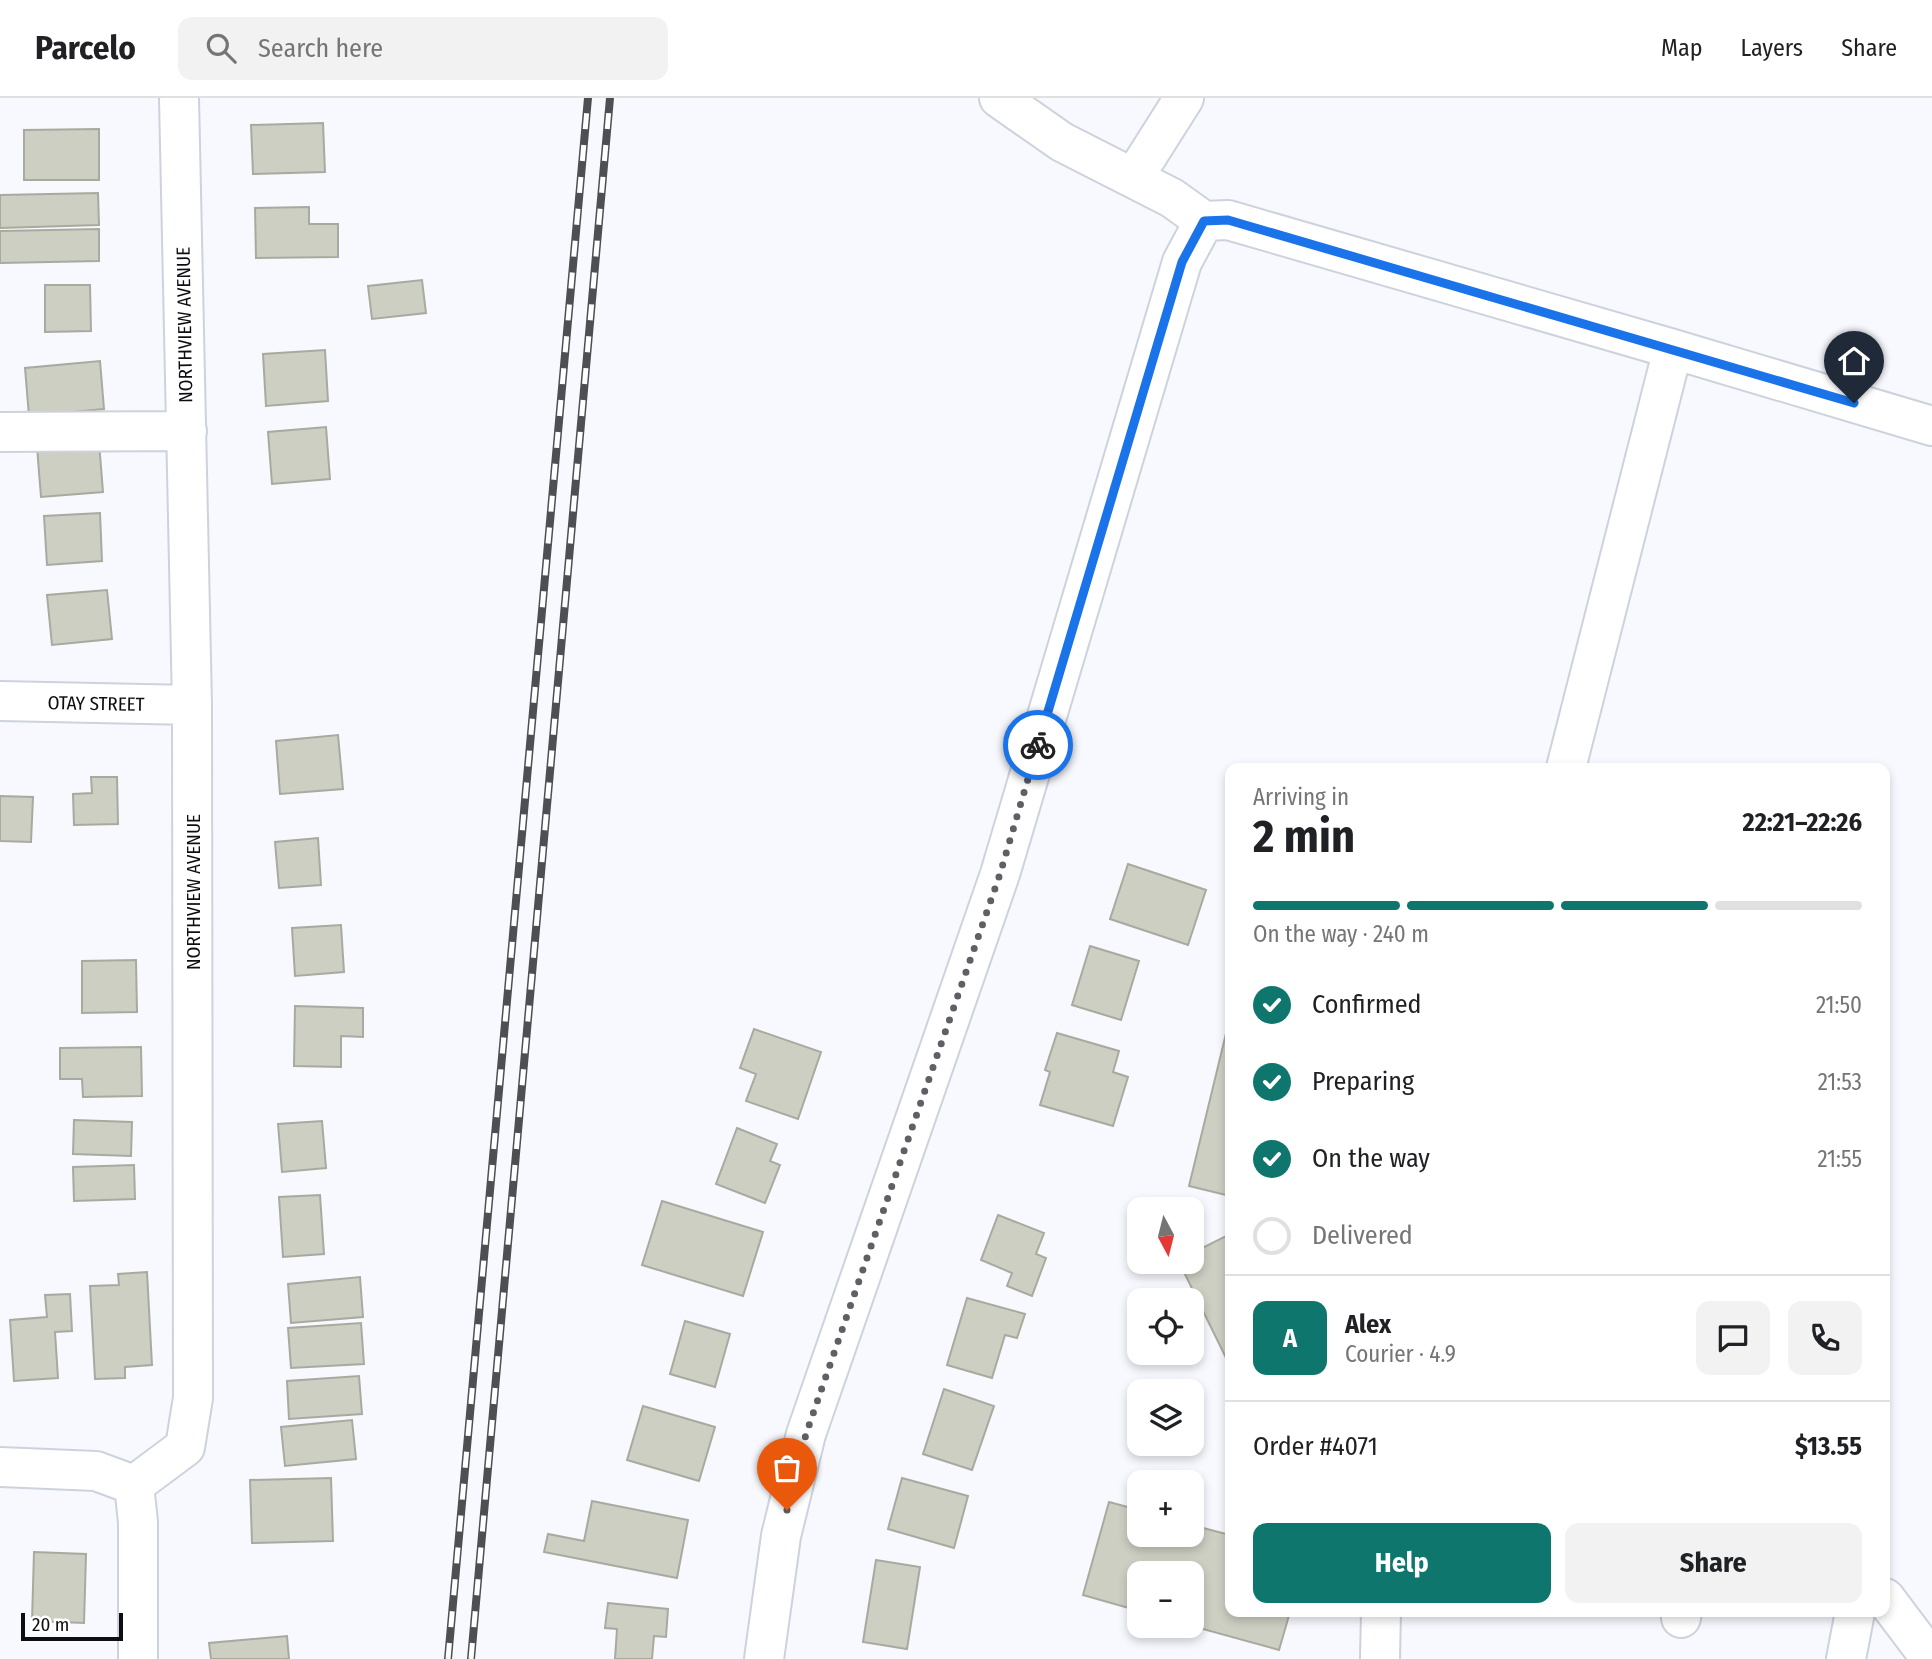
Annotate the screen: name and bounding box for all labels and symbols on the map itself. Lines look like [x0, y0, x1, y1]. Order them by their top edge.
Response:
street label: NORTHVIEW AVENUE [172, 247, 197, 403]
pin [1824, 331, 1884, 403]
street label: OTAY STREET [47, 691, 145, 716]
courier [1003, 710, 1073, 780]
street label: NORTHVIEW AVENUE [182, 814, 205, 970]
north arrow [1127, 1197, 1204, 1274]
pin [757, 1438, 817, 1510]
scale bar [21, 1610, 122, 1642]

